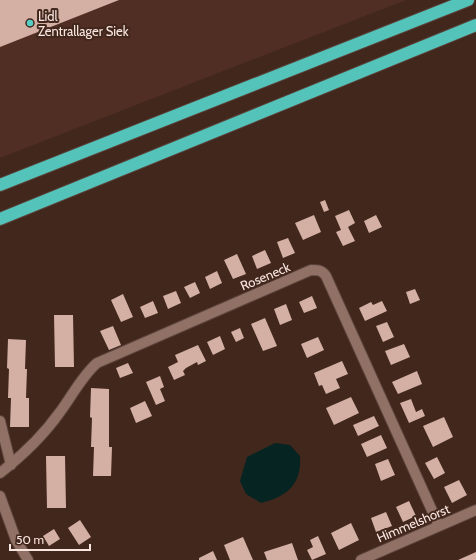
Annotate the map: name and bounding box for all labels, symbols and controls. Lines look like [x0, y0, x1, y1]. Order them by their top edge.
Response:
place label: Lidl Zentrallager Siek [38, 8, 129, 39]
marker: Lidl Zentrallager Siek [25, 18, 35, 28]
street label: Roseneck [238, 258, 292, 294]
street label: Himmelshorst [374, 500, 452, 546]
scale bar [10, 526, 90, 552]
text: 50 m [16, 532, 44, 547]

